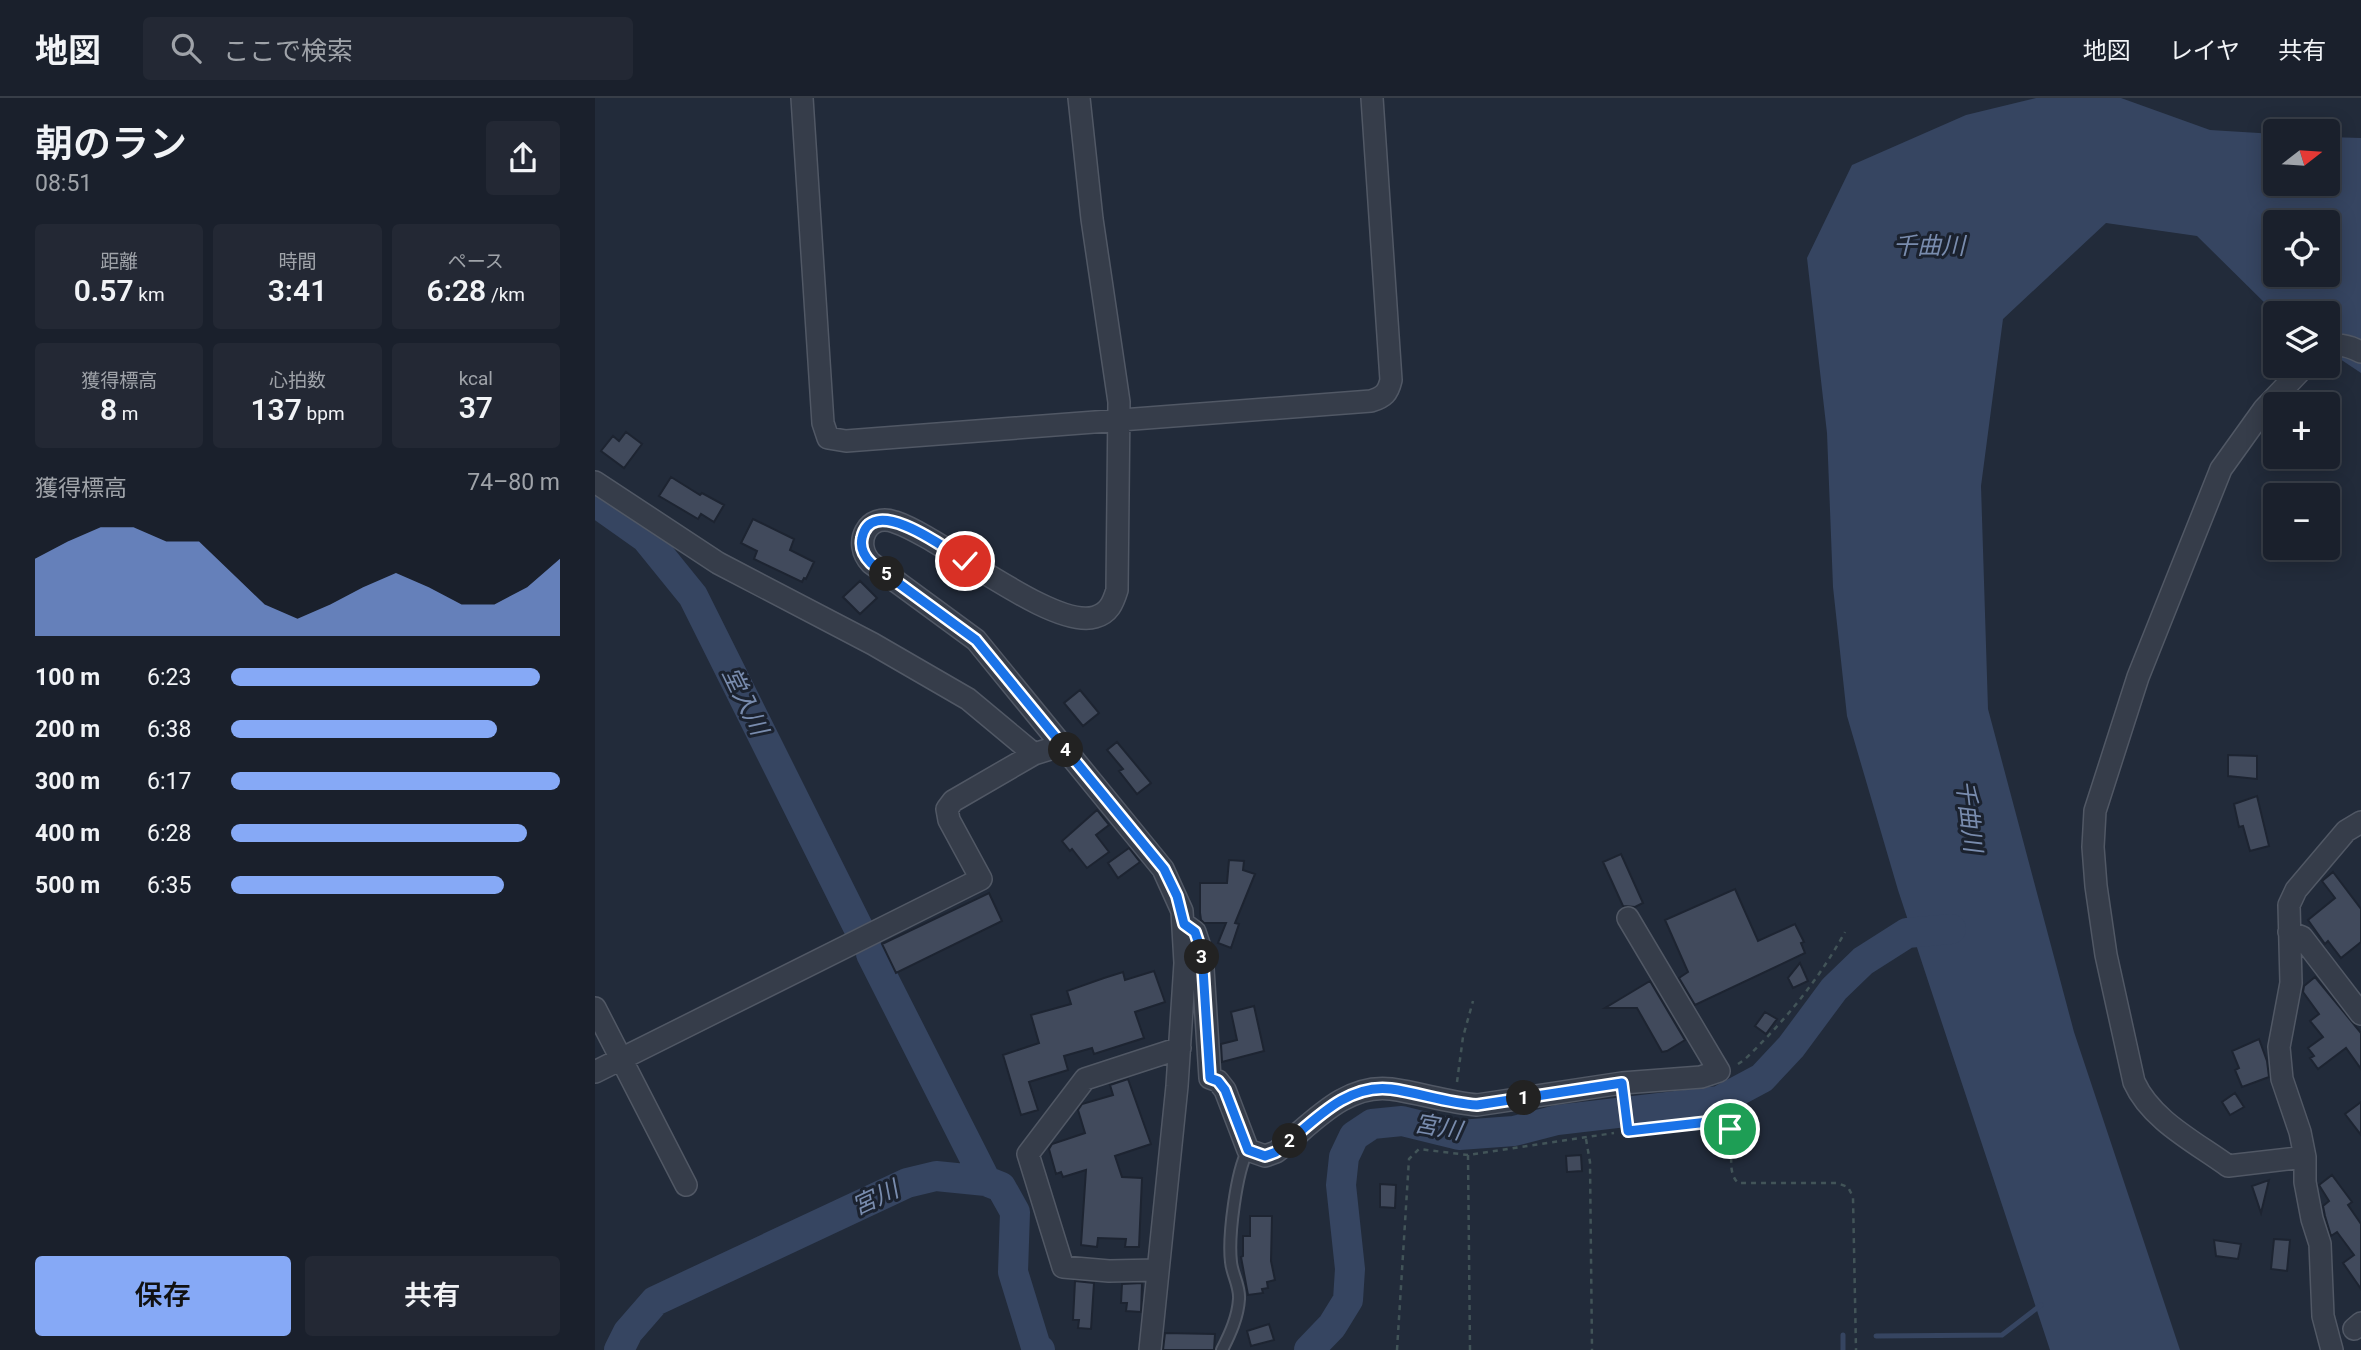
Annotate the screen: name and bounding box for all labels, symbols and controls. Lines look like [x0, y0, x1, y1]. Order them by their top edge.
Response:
search box [143, 17, 633, 80]
icon: search [167, 29, 205, 67]
text: 地図 [35, 31, 101, 70]
text: ここで検索 [223, 36, 353, 66]
text: 地図 [2083, 37, 2131, 65]
text: レイヤ [2169, 37, 2240, 65]
text: 共有 [2278, 37, 2326, 65]
north arrow [2263, 119, 2340, 196]
map controls [2263, 119, 2340, 560]
button: share [486, 121, 560, 195]
text: 朝のラン [35, 122, 187, 166]
text: 08:51 [35, 170, 92, 197]
button: locate [2263, 210, 2340, 287]
water label: 千曲川 [1893, 232, 1968, 260]
text: 距離 [100, 250, 138, 273]
text: 時間 [278, 250, 317, 273]
text: ペース [448, 250, 504, 273]
text: 0.57 [74, 273, 134, 308]
text: 3:41 [268, 273, 327, 308]
text: 6:28 [427, 273, 486, 308]
text: km [134, 283, 165, 306]
text: /km [486, 283, 525, 306]
button: layers [2263, 301, 2340, 378]
text: kcal [459, 367, 493, 390]
text: 獲得標高 [81, 369, 157, 392]
text: 心拍数 [269, 369, 326, 392]
text: 37 [459, 390, 493, 425]
text: 8 [100, 392, 117, 427]
text: 137 [250, 392, 302, 427]
button: + [2263, 392, 2340, 469]
text: m [117, 402, 138, 425]
text: bpm [302, 402, 345, 425]
text: 74–80 m [467, 469, 560, 496]
text: 獲得標高 [35, 475, 127, 502]
button: − [2263, 483, 2340, 560]
pin [935, 531, 995, 591]
icon: check [946, 542, 984, 580]
pin: 5 [869, 556, 905, 592]
text: 5 [881, 562, 892, 585]
water label: 堂入川 [717, 663, 775, 742]
text: 100 m [35, 664, 100, 691]
text: 6:23 [147, 664, 191, 691]
text: 200 m [35, 716, 100, 743]
text: 6:38 [147, 716, 191, 743]
pin: 4 [1049, 732, 1084, 768]
text: 4 [1060, 738, 1071, 761]
text: 300 m [35, 768, 100, 795]
text: 6:17 [147, 768, 191, 795]
water label: 千曲川 [1951, 779, 1988, 856]
text: 400 m [35, 820, 100, 847]
text: 6:28 [147, 820, 191, 847]
text: 500 m [35, 872, 100, 899]
text: 6:35 [147, 872, 191, 899]
pin: 3 [1185, 940, 1219, 974]
text: 3 [1196, 945, 1207, 968]
pin: 1 [1507, 1080, 1541, 1116]
text: 1 [1518, 1086, 1529, 1109]
pin [1700, 1099, 1760, 1159]
water label: 宮川 [1412, 1109, 1467, 1145]
icon: arrive [1711, 1110, 1749, 1148]
pin: 2 [1273, 1124, 1307, 1158]
text: 2 [1284, 1129, 1295, 1152]
water label: 宮川 [847, 1174, 905, 1221]
button: 保存 [35, 1256, 291, 1336]
button: 共有 [305, 1256, 560, 1336]

